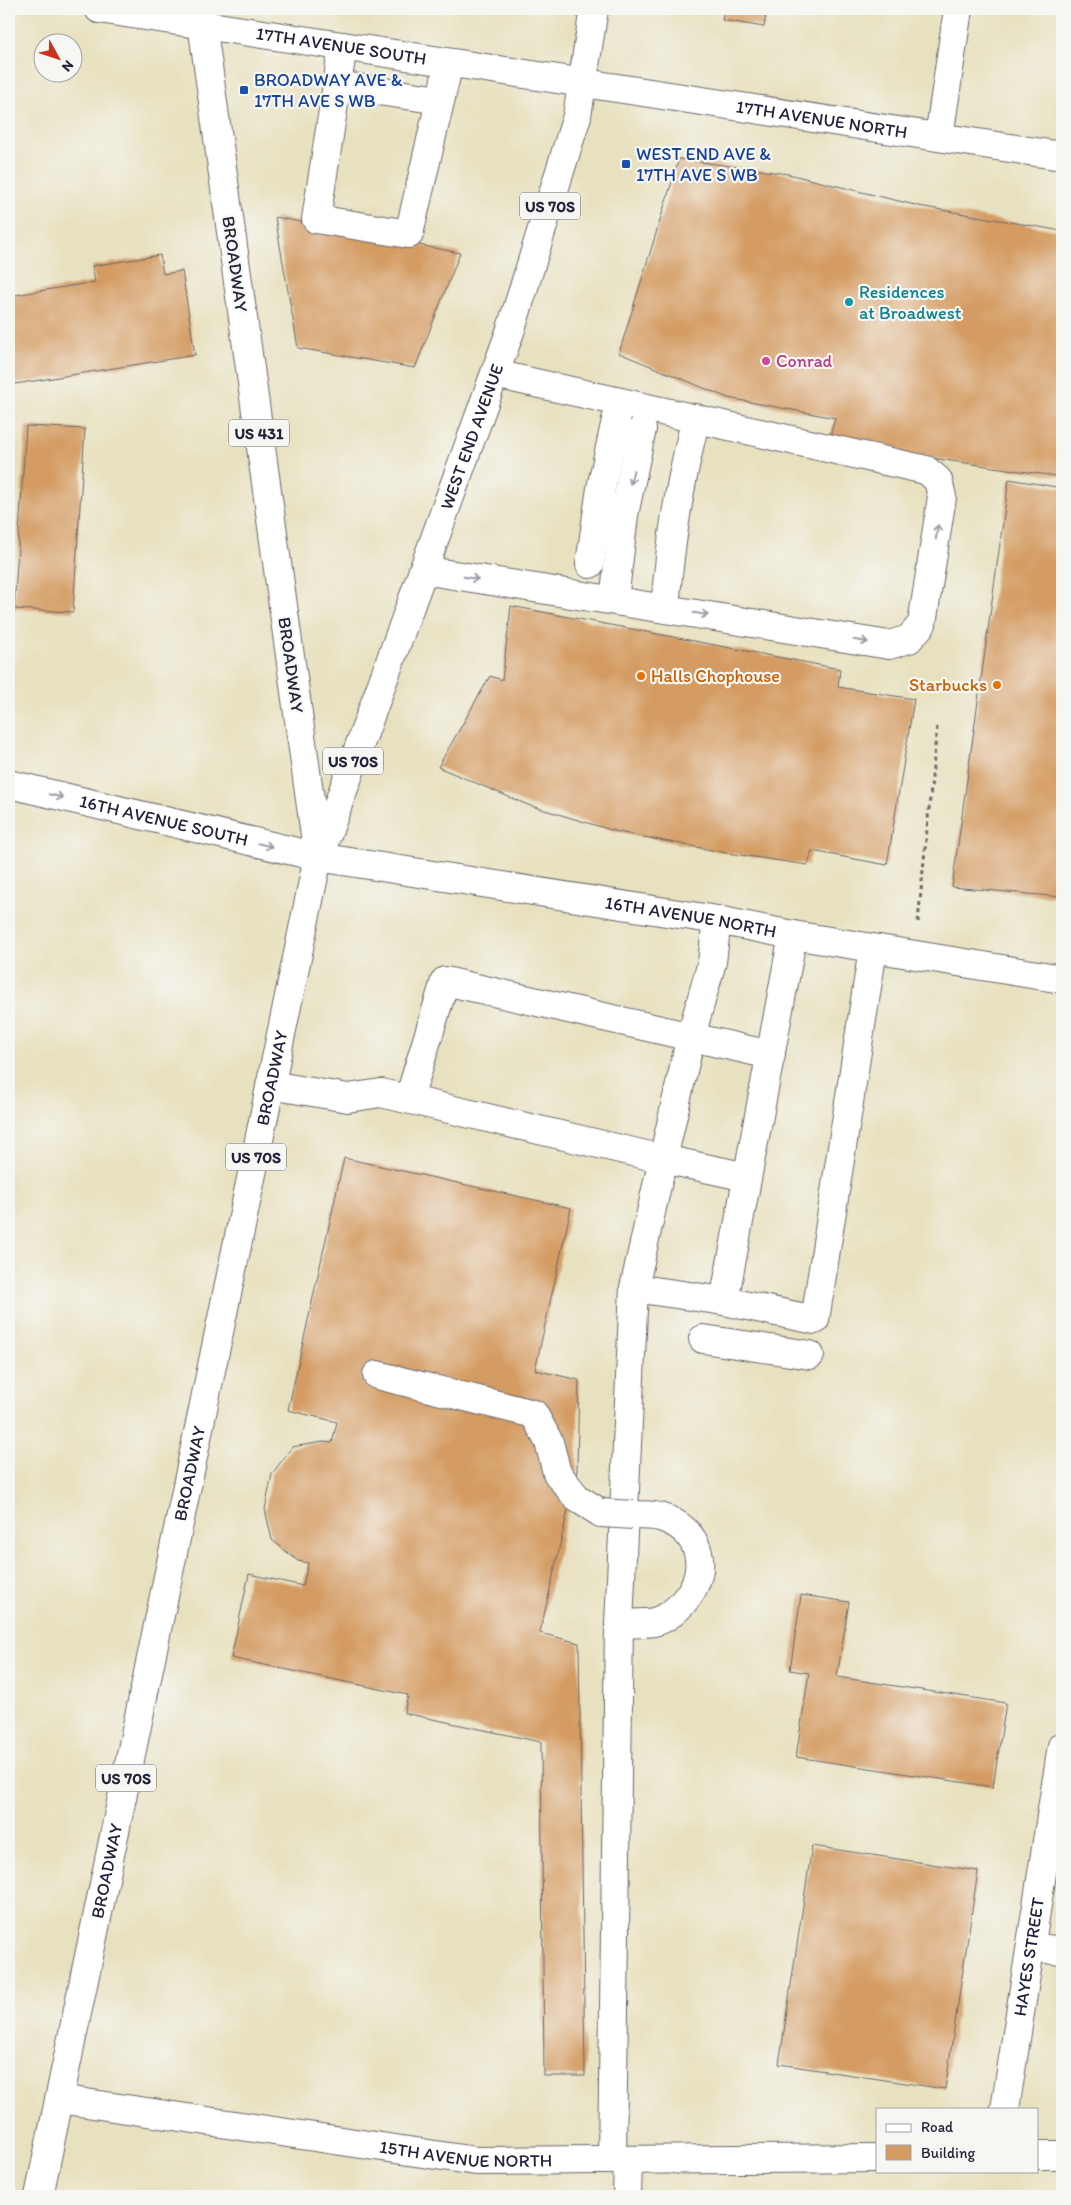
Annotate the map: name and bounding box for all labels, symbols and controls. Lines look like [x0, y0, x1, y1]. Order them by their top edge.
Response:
street label: 17TH AVENUE SOUTH [255, 22, 428, 70]
north arrow [32, 32, 82, 82]
text: N [58, 57, 77, 75]
place label: BROADWAY AVE & 17TH AVE S WB [254, 69, 403, 112]
marker: BROADWAY AVE & 17TH AVE S WB [238, 84, 250, 96]
street label: 17TH AVENUE NORTH [734, 95, 909, 143]
place label: WEST END AVE & 17TH AVE S WB [636, 143, 771, 186]
marker: WEST END AVE & 17TH AVE S WB [620, 158, 632, 170]
road number: US 70S [520, 192, 580, 220]
street label: BROADWAY [217, 215, 253, 314]
place label: Residences at Broadwest [859, 281, 962, 324]
marker: Residences at Broadwest [843, 296, 855, 308]
place label: Conrad [776, 350, 833, 372]
marker: Conrad [760, 355, 772, 367]
street label: WEST END AVENUE [435, 361, 508, 513]
road number: US 431 [229, 419, 289, 446]
one-way arrow [627, 468, 636, 484]
one-way arrow [932, 524, 942, 540]
one-way arrow [463, 573, 479, 583]
one-way arrow [693, 609, 709, 619]
street label: BROADWAY [273, 616, 309, 715]
one-way arrow [853, 636, 869, 646]
place label: Halls Chophouse [651, 665, 780, 687]
marker: Halls Chophouse [635, 670, 647, 682]
place label: Starbucks [909, 674, 987, 696]
marker: Starbucks [991, 679, 1003, 691]
road number: US 70S [323, 748, 383, 774]
street label: 16TH AVENUE SOUTH [77, 790, 250, 851]
one-way arrow [48, 792, 64, 801]
one-way arrow [257, 841, 273, 850]
street label: 16TH AVENUE NORTH [603, 891, 778, 942]
street label: BROADWAY [251, 1028, 293, 1127]
road number: US 70S [226, 1144, 286, 1170]
street label: BROADWAY [169, 1423, 210, 1523]
road number: US 70S [96, 1765, 156, 1792]
street label: BROADWAY [86, 1821, 127, 1920]
street label: HAYES STREET [1009, 1896, 1049, 2018]
legend [876, 2108, 1038, 2172]
text: Road [921, 2118, 954, 2136]
street label: 15TH AVENUE NORTH [378, 2136, 552, 2172]
text: Building [921, 2144, 975, 2162]

